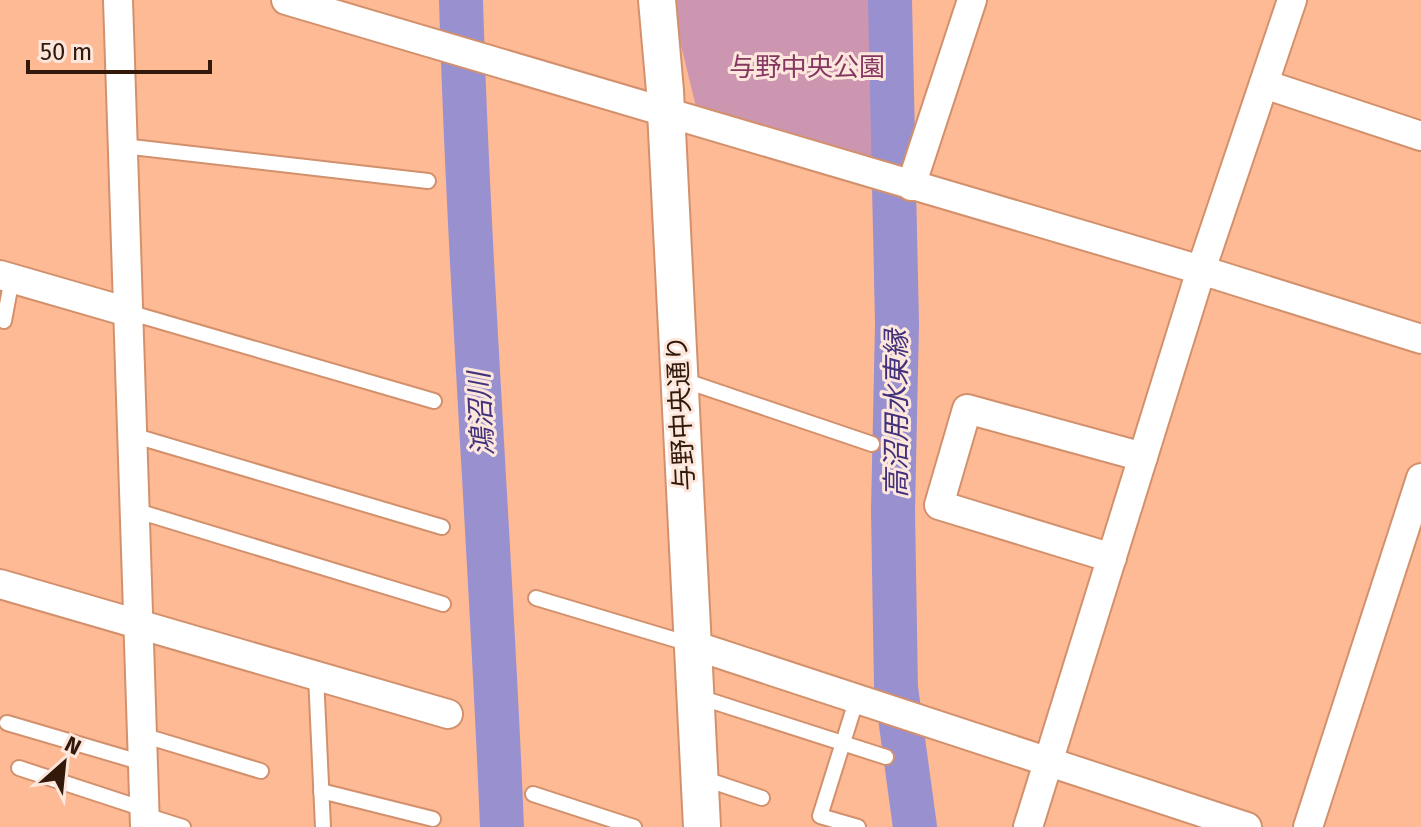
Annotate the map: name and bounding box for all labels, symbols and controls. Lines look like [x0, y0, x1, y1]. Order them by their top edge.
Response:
scale bar [28, 24, 210, 74]
text: 50 m [40, 38, 92, 66]
park label: 与野中央公園 [729, 52, 885, 83]
water label: 高沼用水東縁 [880, 327, 913, 498]
street label: 与野中央通り [661, 334, 701, 492]
water label: 鴻沼川 [462, 368, 500, 457]
north arrow [24, 723, 104, 803]
text: N [60, 730, 85, 761]

